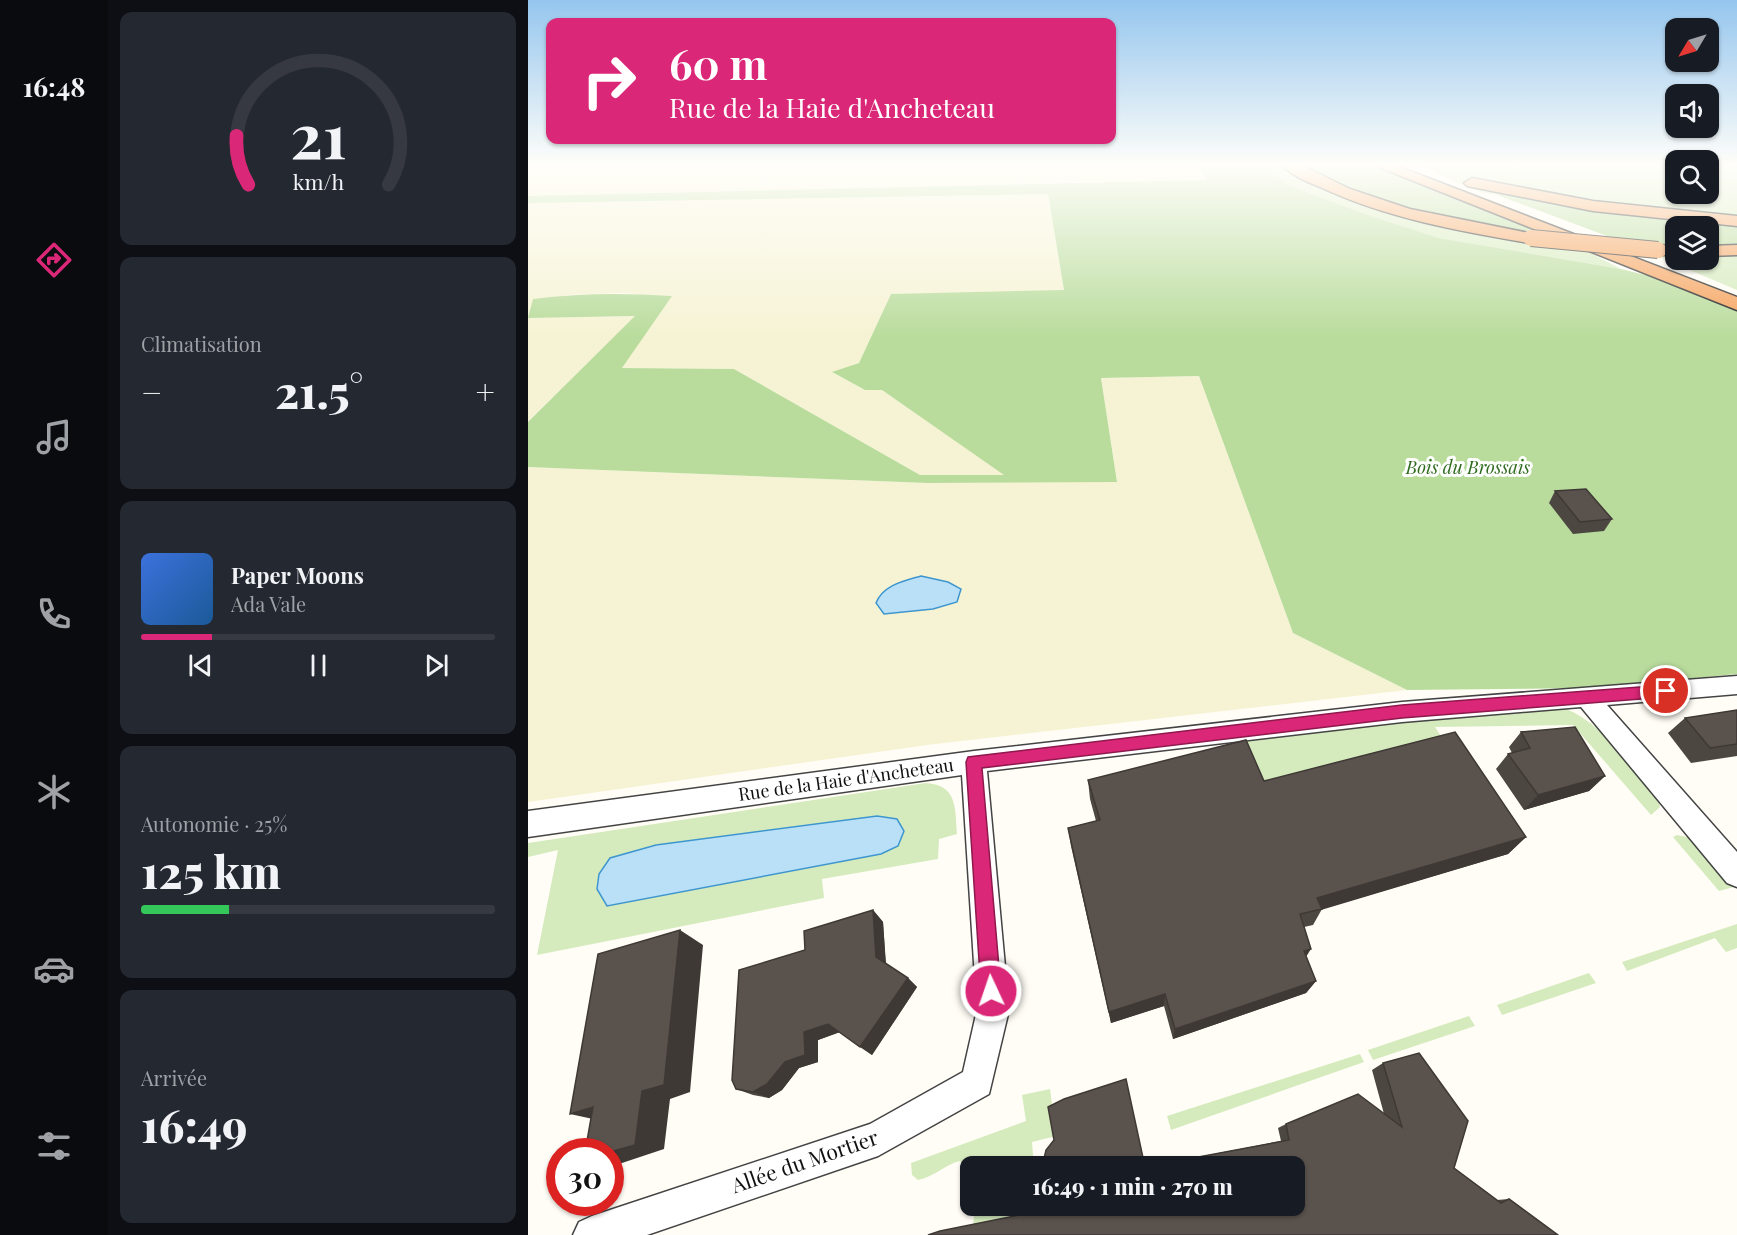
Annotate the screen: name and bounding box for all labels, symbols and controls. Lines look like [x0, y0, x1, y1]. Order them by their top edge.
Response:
north arrow [1665, 18, 1719, 72]
map controls [1665, 18, 1719, 270]
text: 60 m [669, 35, 767, 91]
icon: right [570, 42, 648, 120]
text: 16:48 [23, 68, 85, 104]
button: sound [1665, 84, 1719, 138]
text: Rue de la Haie d'Ancheteau [669, 89, 995, 125]
text: 21 [290, 91, 346, 175]
button: search [1665, 150, 1719, 204]
text: km/h [292, 168, 344, 196]
button: layers [1665, 216, 1719, 270]
icon: directions [33, 239, 75, 281]
text: Climatisation [141, 330, 262, 357]
text: 21.5° [275, 360, 363, 420]
text: − [141, 369, 162, 413]
text: + [476, 369, 495, 413]
icon: music [33, 416, 75, 458]
park label: Bois du Brossais [1405, 455, 1530, 479]
text: Paper Moons [231, 560, 364, 590]
text: Ada Vale [231, 590, 306, 617]
icon: phone [33, 593, 75, 635]
icon: previous [184, 649, 217, 682]
icon: pause [302, 649, 335, 682]
icon: next [420, 649, 453, 682]
pin [1640, 665, 1691, 716]
icon: arrive [1649, 674, 1682, 707]
street label: Rue de la Haie d'Ancheteau [737, 752, 956, 806]
icon: climate [33, 771, 75, 813]
text: Autonomie · 25% [141, 810, 287, 837]
text: 125 km [141, 840, 281, 900]
icon: car [33, 948, 75, 990]
position arrow [959, 959, 1023, 1023]
text: Arrivée [141, 1064, 207, 1091]
text: 16:49 [141, 1094, 248, 1154]
street label: Allée du Mortier [726, 1122, 882, 1199]
icon: filters [33, 1125, 75, 1167]
speed limit sign: 30 [546, 1138, 624, 1216]
text: 16:49 · 1 min · 270 m [1032, 1171, 1233, 1201]

